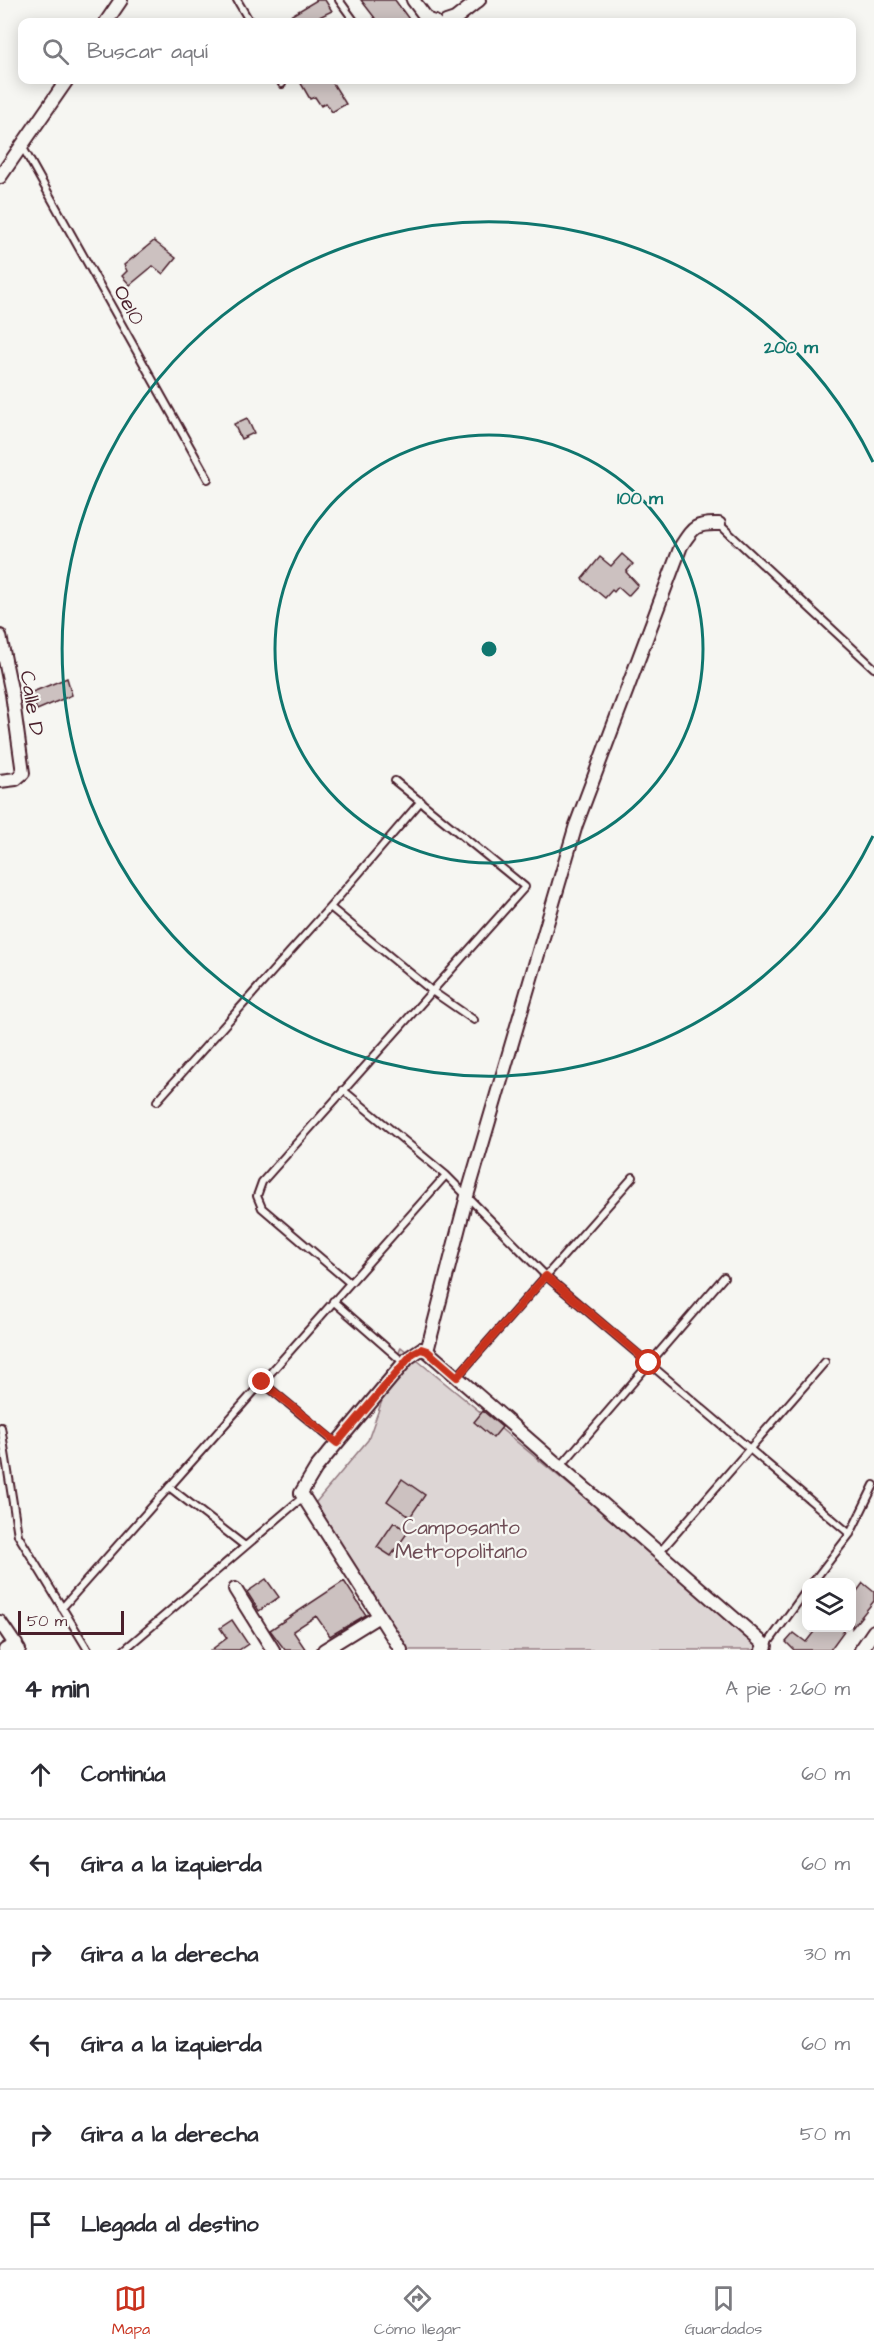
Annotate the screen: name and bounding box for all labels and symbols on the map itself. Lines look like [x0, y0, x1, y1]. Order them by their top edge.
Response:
street label: Oe10 [106, 280, 152, 330]
text: 200 m [763, 335, 819, 360]
text: 100 m [617, 486, 664, 511]
centre of rings [479, 639, 499, 659]
street label: Calle D [13, 668, 52, 738]
route start [635, 1349, 661, 1375]
route end [248, 1368, 274, 1394]
park label: Camposanto Metropolitano [395, 1513, 527, 1567]
scale bar [18, 1608, 124, 1636]

